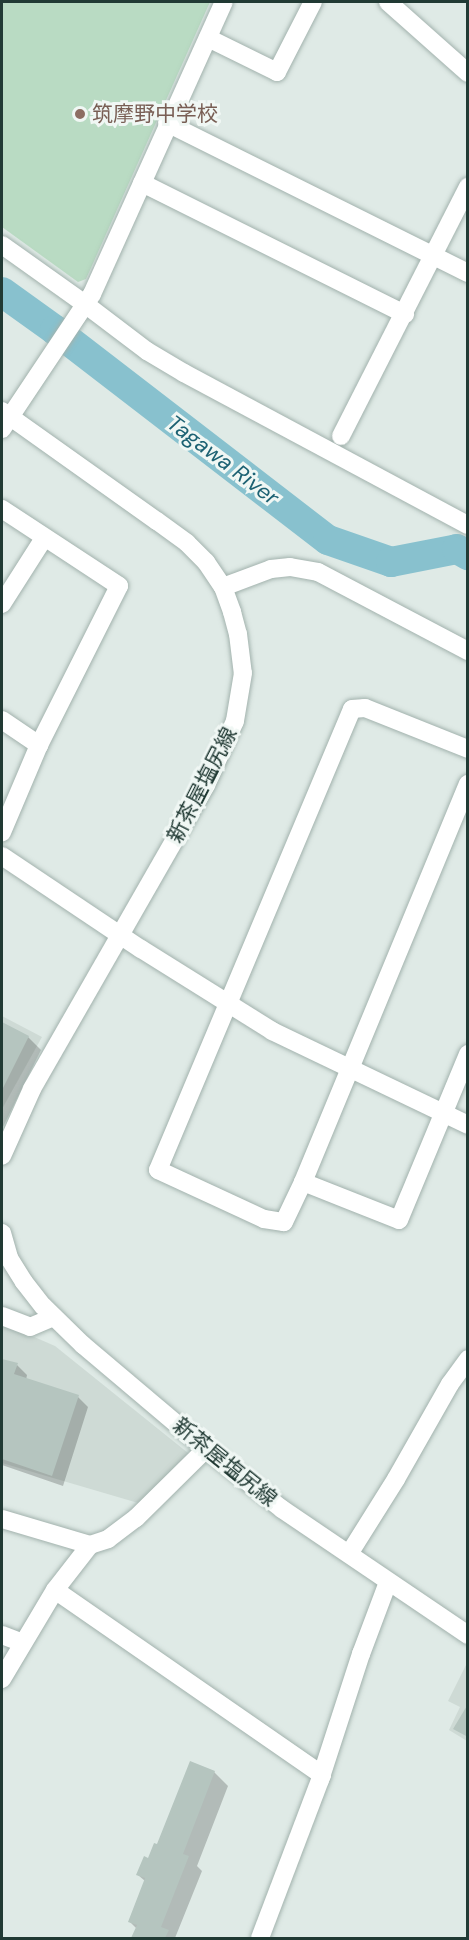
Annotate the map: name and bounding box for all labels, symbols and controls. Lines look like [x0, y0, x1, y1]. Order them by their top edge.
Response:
place label: 筑摩野中学校 [92, 101, 218, 127]
marker: 筑摩野中学校 [73, 107, 87, 121]
water label: Tagawa River [162, 409, 284, 511]
street label: 新茶屋塩尻線 [162, 723, 242, 847]
street label: 新茶屋塩尻線 [168, 1413, 282, 1511]

